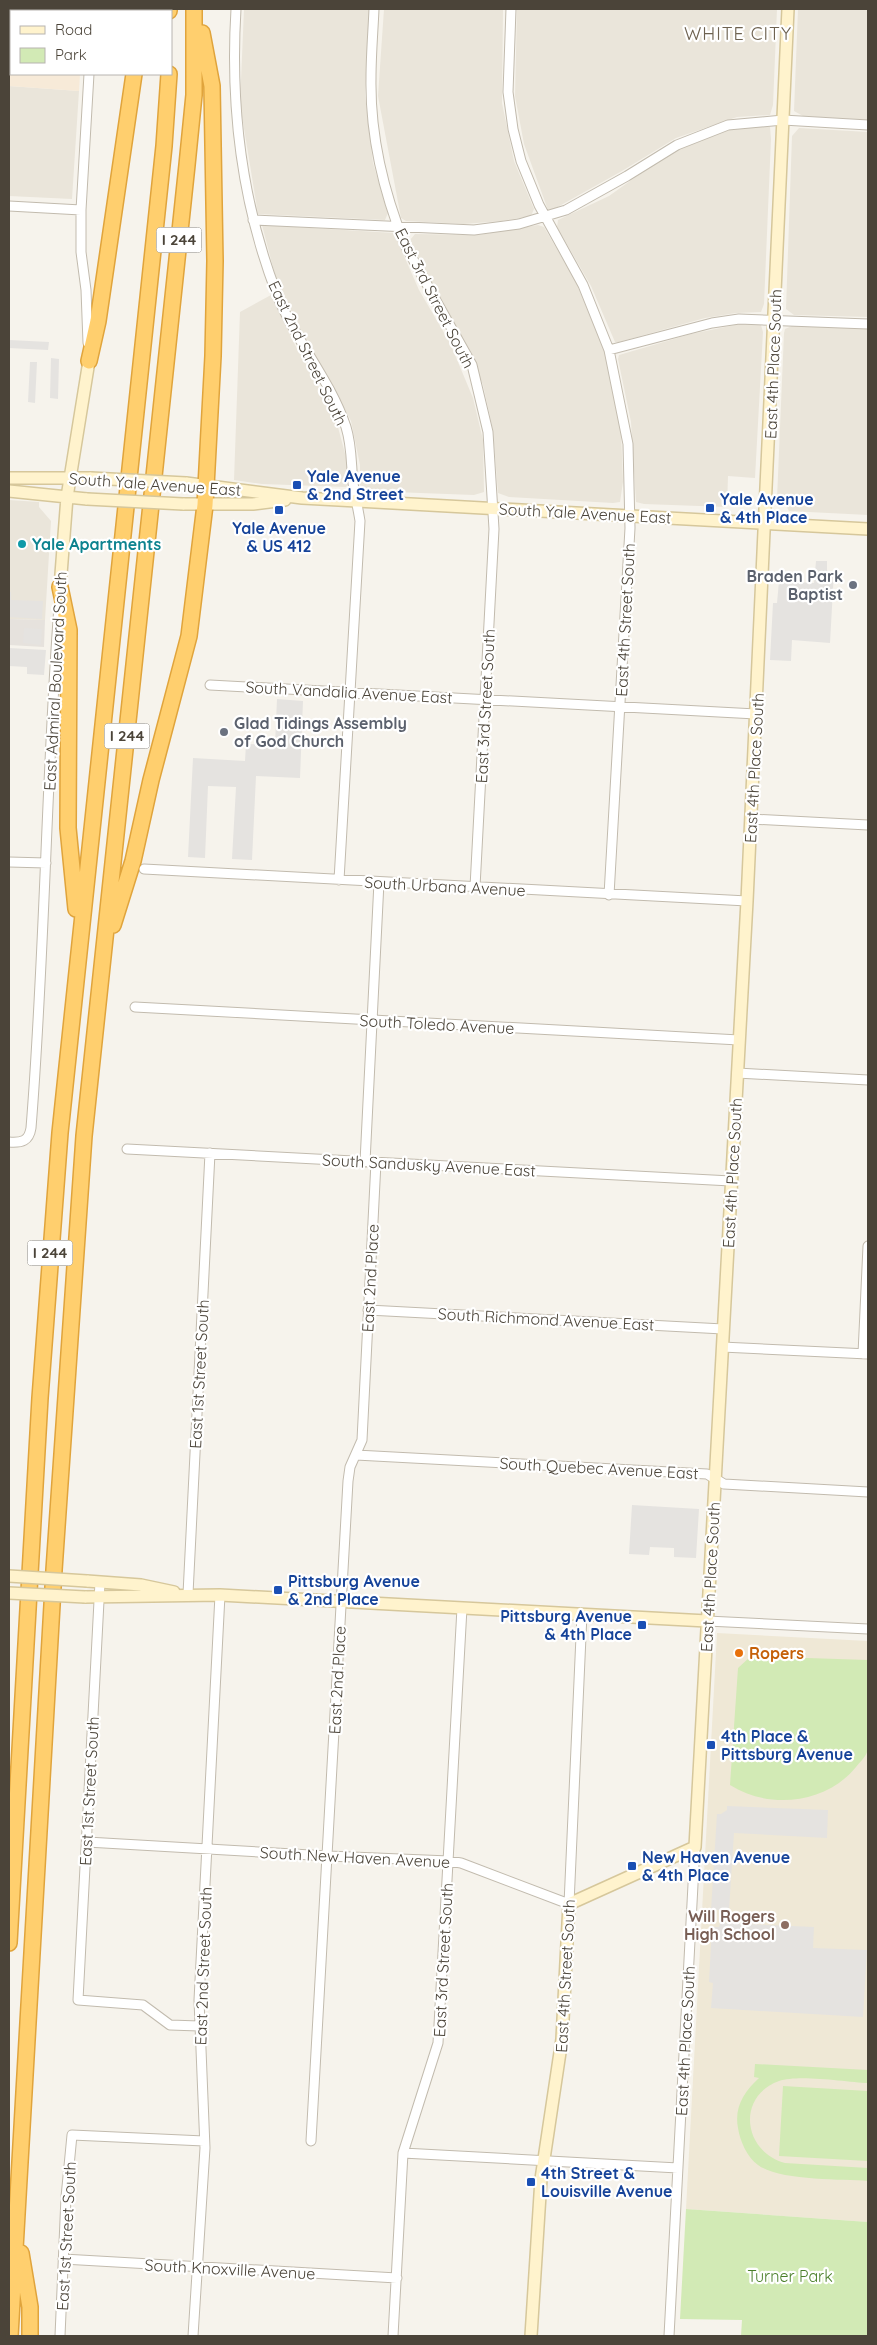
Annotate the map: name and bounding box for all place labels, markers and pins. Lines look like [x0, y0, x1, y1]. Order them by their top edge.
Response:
place label: Yale Avenue & 2nd Street [307, 466, 404, 504]
marker: Yale Avenue & 2nd Street [291, 479, 303, 491]
place label: Yale Avenue & 4th Place [720, 489, 814, 527]
marker: Yale Avenue & 4th Place [704, 502, 716, 514]
marker: Yale Avenue & US 412 [273, 504, 285, 516]
place label: Yale Avenue & US 412 [232, 518, 326, 556]
place label: Yale Apartments [32, 534, 162, 554]
marker: Yale Apartments [16, 538, 28, 550]
place label: Braden Park Baptist [747, 566, 843, 604]
marker: Braden Park Baptist [847, 579, 859, 591]
place label: Glad Tidings Assembly of God Church [234, 713, 407, 751]
marker: Glad Tidings Assembly of God Church [218, 726, 230, 738]
place label: Pittsburg Avenue & 2nd Place [288, 1571, 420, 1609]
marker: Pittsburg Avenue & 2nd Place [272, 1584, 284, 1596]
place label: Pittsburg Avenue & 4th Place [500, 1606, 632, 1644]
marker: Pittsburg Avenue & 4th Place [636, 1619, 648, 1631]
place label: Ropers [749, 1643, 804, 1663]
marker: Ropers [733, 1647, 745, 1659]
place label: 4th Place & Pittsburg Avenue [721, 1726, 853, 1764]
marker: 4th Place & Pittsburg Avenue [705, 1739, 717, 1751]
place label: New Haven Avenue & 4th Place [642, 1847, 790, 1885]
marker: New Haven Avenue & 4th Place [626, 1860, 638, 1872]
place label: Will Rogers High School [684, 1906, 775, 1944]
marker: Will Rogers High School [779, 1919, 791, 1931]
place label: 4th Street & Louisville Avenue [541, 2163, 673, 2201]
marker: 4th Street & Louisville Avenue [525, 2176, 537, 2188]

